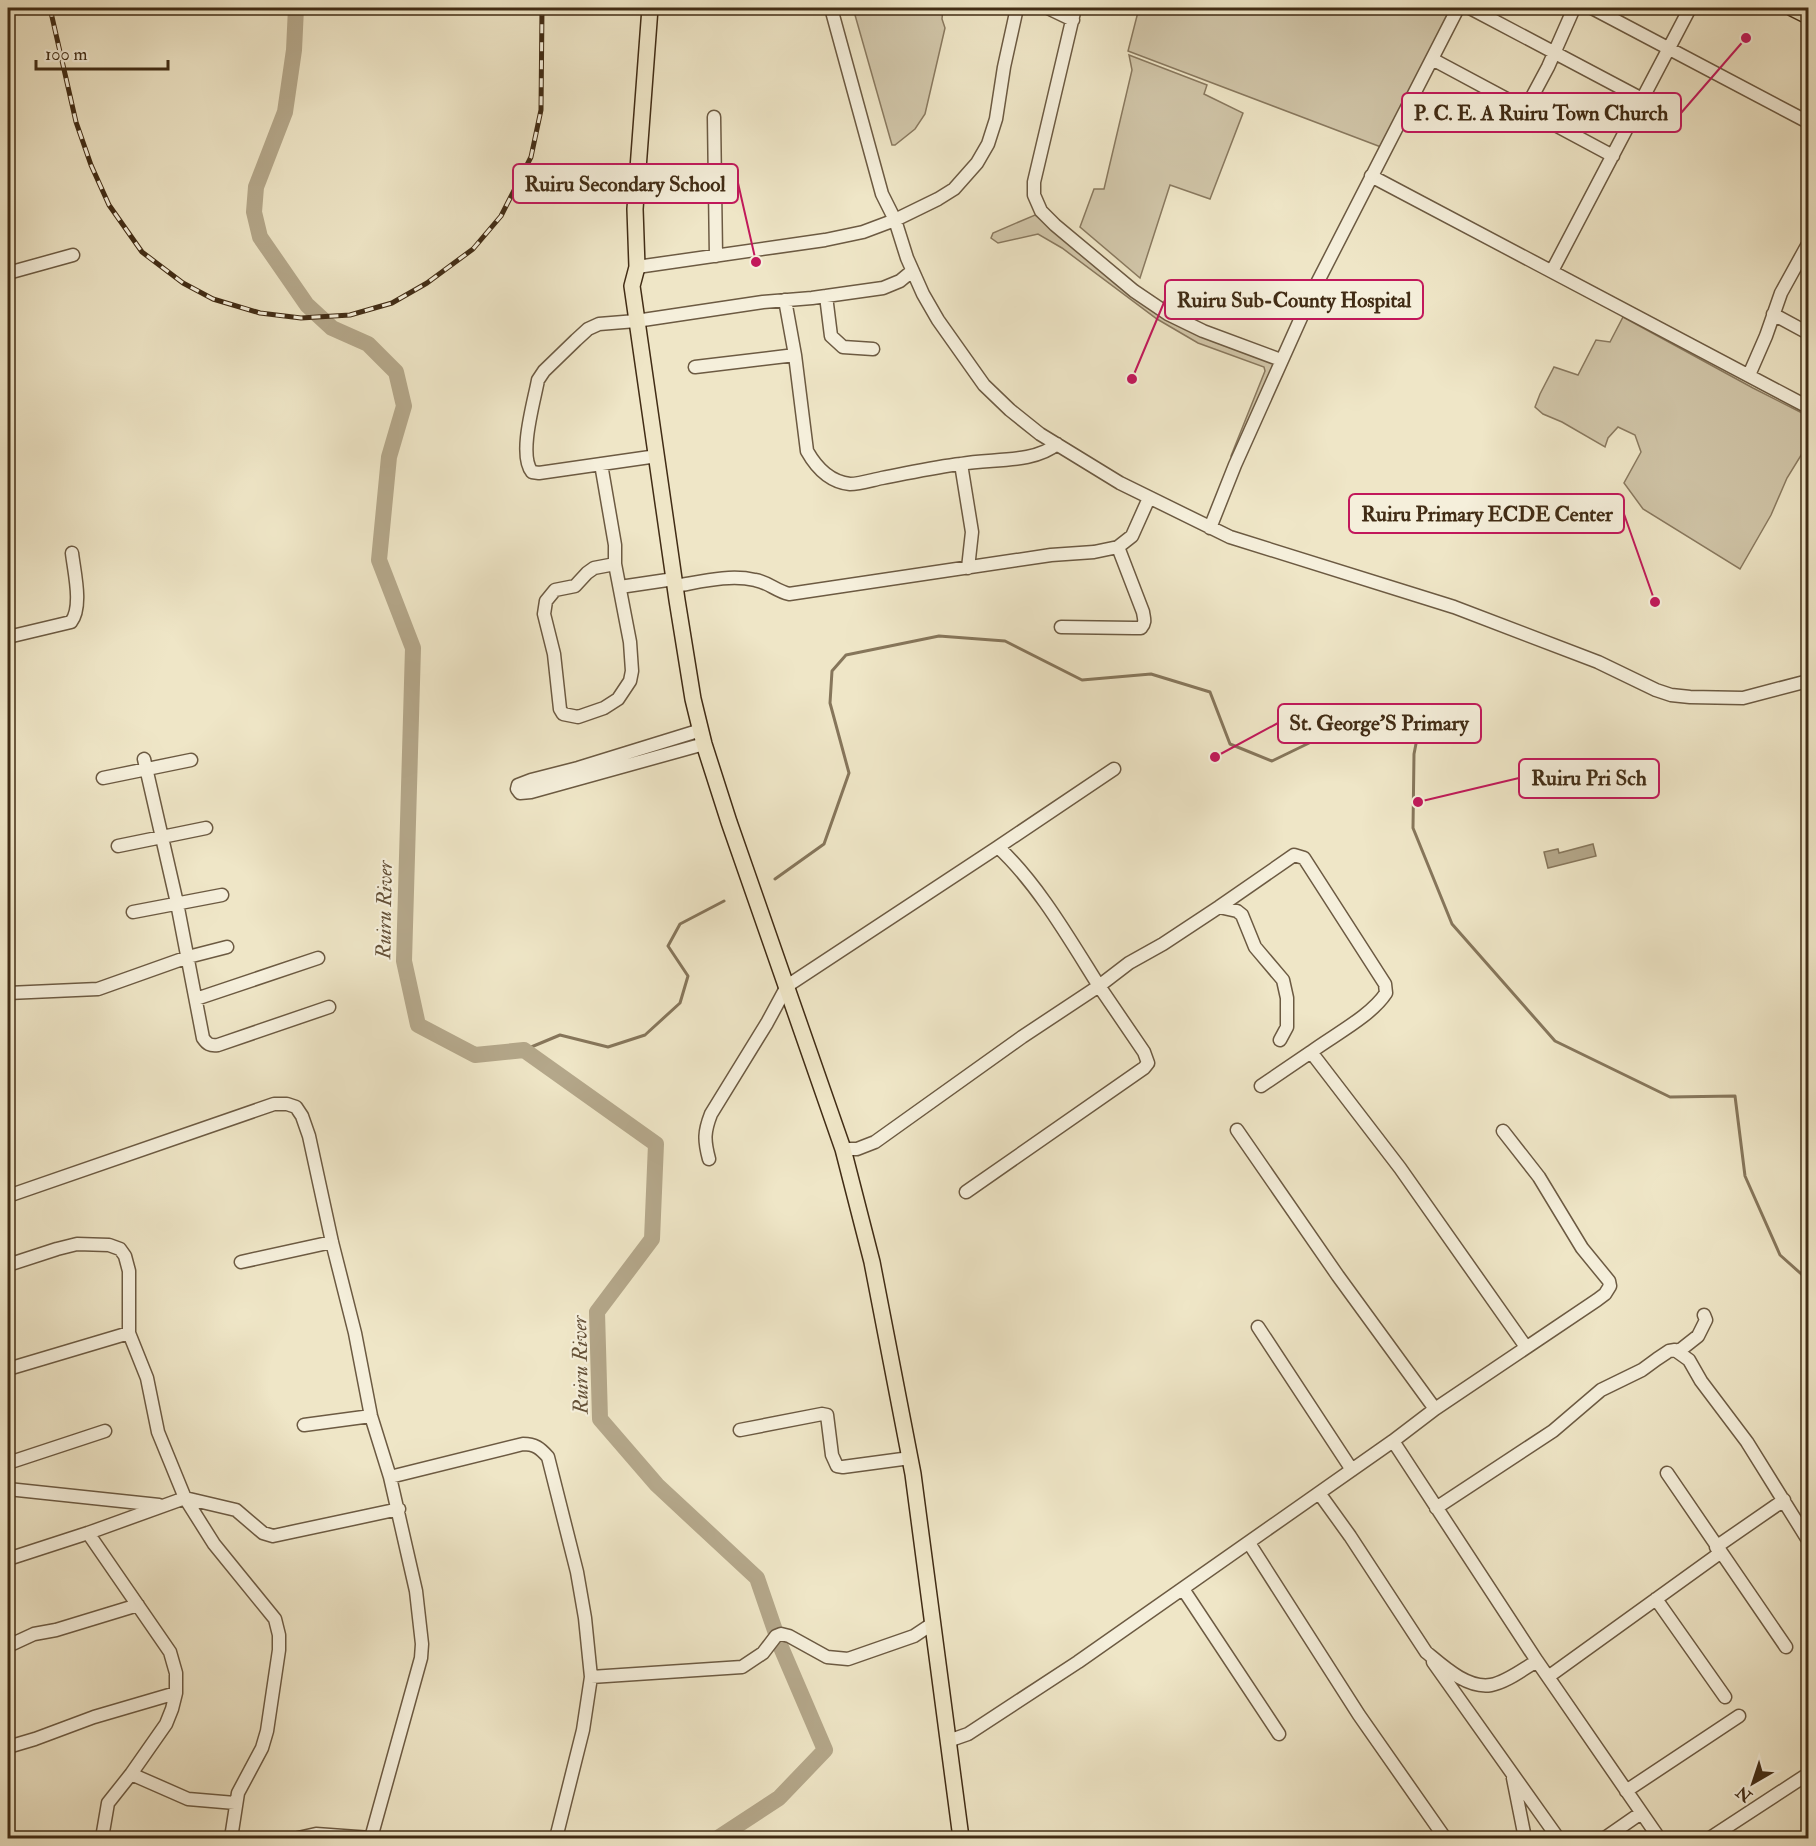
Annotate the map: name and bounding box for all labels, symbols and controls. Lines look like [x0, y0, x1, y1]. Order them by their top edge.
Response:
scale bar [36, 33, 168, 71]
text: 100 m [45, 43, 88, 66]
callout: P. C. E. A Ruiru Town Church [1402, 93, 1681, 132]
text: P. C. E. A Ruiru Town Church [1414, 100, 1668, 127]
callout: Ruiru Secondary School [513, 164, 738, 203]
text: Ruiru Secondary School [524, 171, 726, 198]
callout: Ruiru Sub-County Hospital [1165, 280, 1423, 319]
text: Ruiru Sub-County Hospital [1177, 287, 1412, 314]
callout: Ruiru Primary ECDE Center [1349, 494, 1624, 533]
text: Ruiru Primary ECDE Center [1361, 501, 1614, 528]
callout: St. George'S Primary [1278, 704, 1481, 743]
text: St. George'S Primary [1289, 710, 1469, 737]
callout: Ruiru Pri Sch [1519, 759, 1659, 798]
text: Ruiru Pri Sch [1531, 765, 1647, 792]
water label: Ruiru River [370, 859, 399, 960]
water label: Ruiru River [566, 1314, 595, 1415]
north arrow [1723, 1753, 1783, 1813]
text: N [1732, 1781, 1757, 1807]

